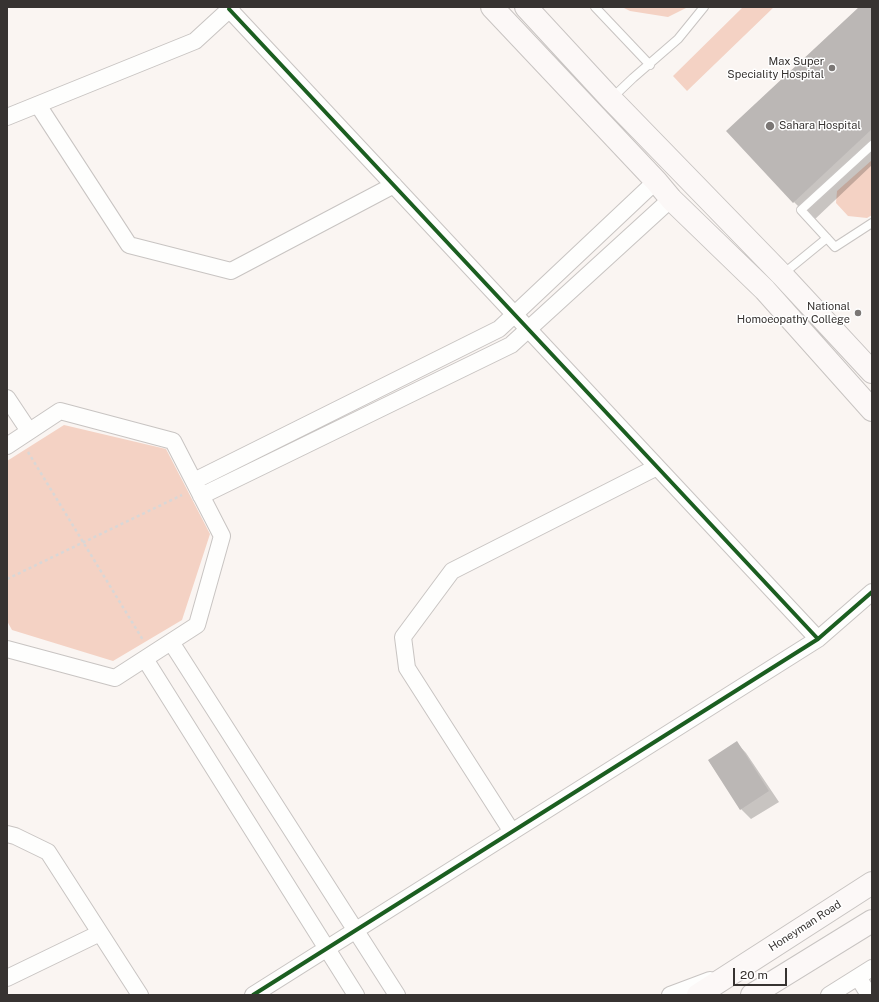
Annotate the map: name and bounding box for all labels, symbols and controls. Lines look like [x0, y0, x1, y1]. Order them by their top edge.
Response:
place label: Max Super Speciality Hospital [727, 55, 824, 81]
marker: Max Super Speciality Hospital [827, 63, 837, 73]
place label: Sahara Hospital [779, 119, 861, 133]
marker: Sahara Hospital [764, 120, 776, 132]
place label: National Homoeopathy College [737, 300, 850, 326]
marker: National Homoeopathy College [853, 308, 863, 318]
street label: Honeyman Road [766, 898, 844, 954]
scale bar [735, 960, 789, 986]
text: 20 m [740, 968, 768, 982]

